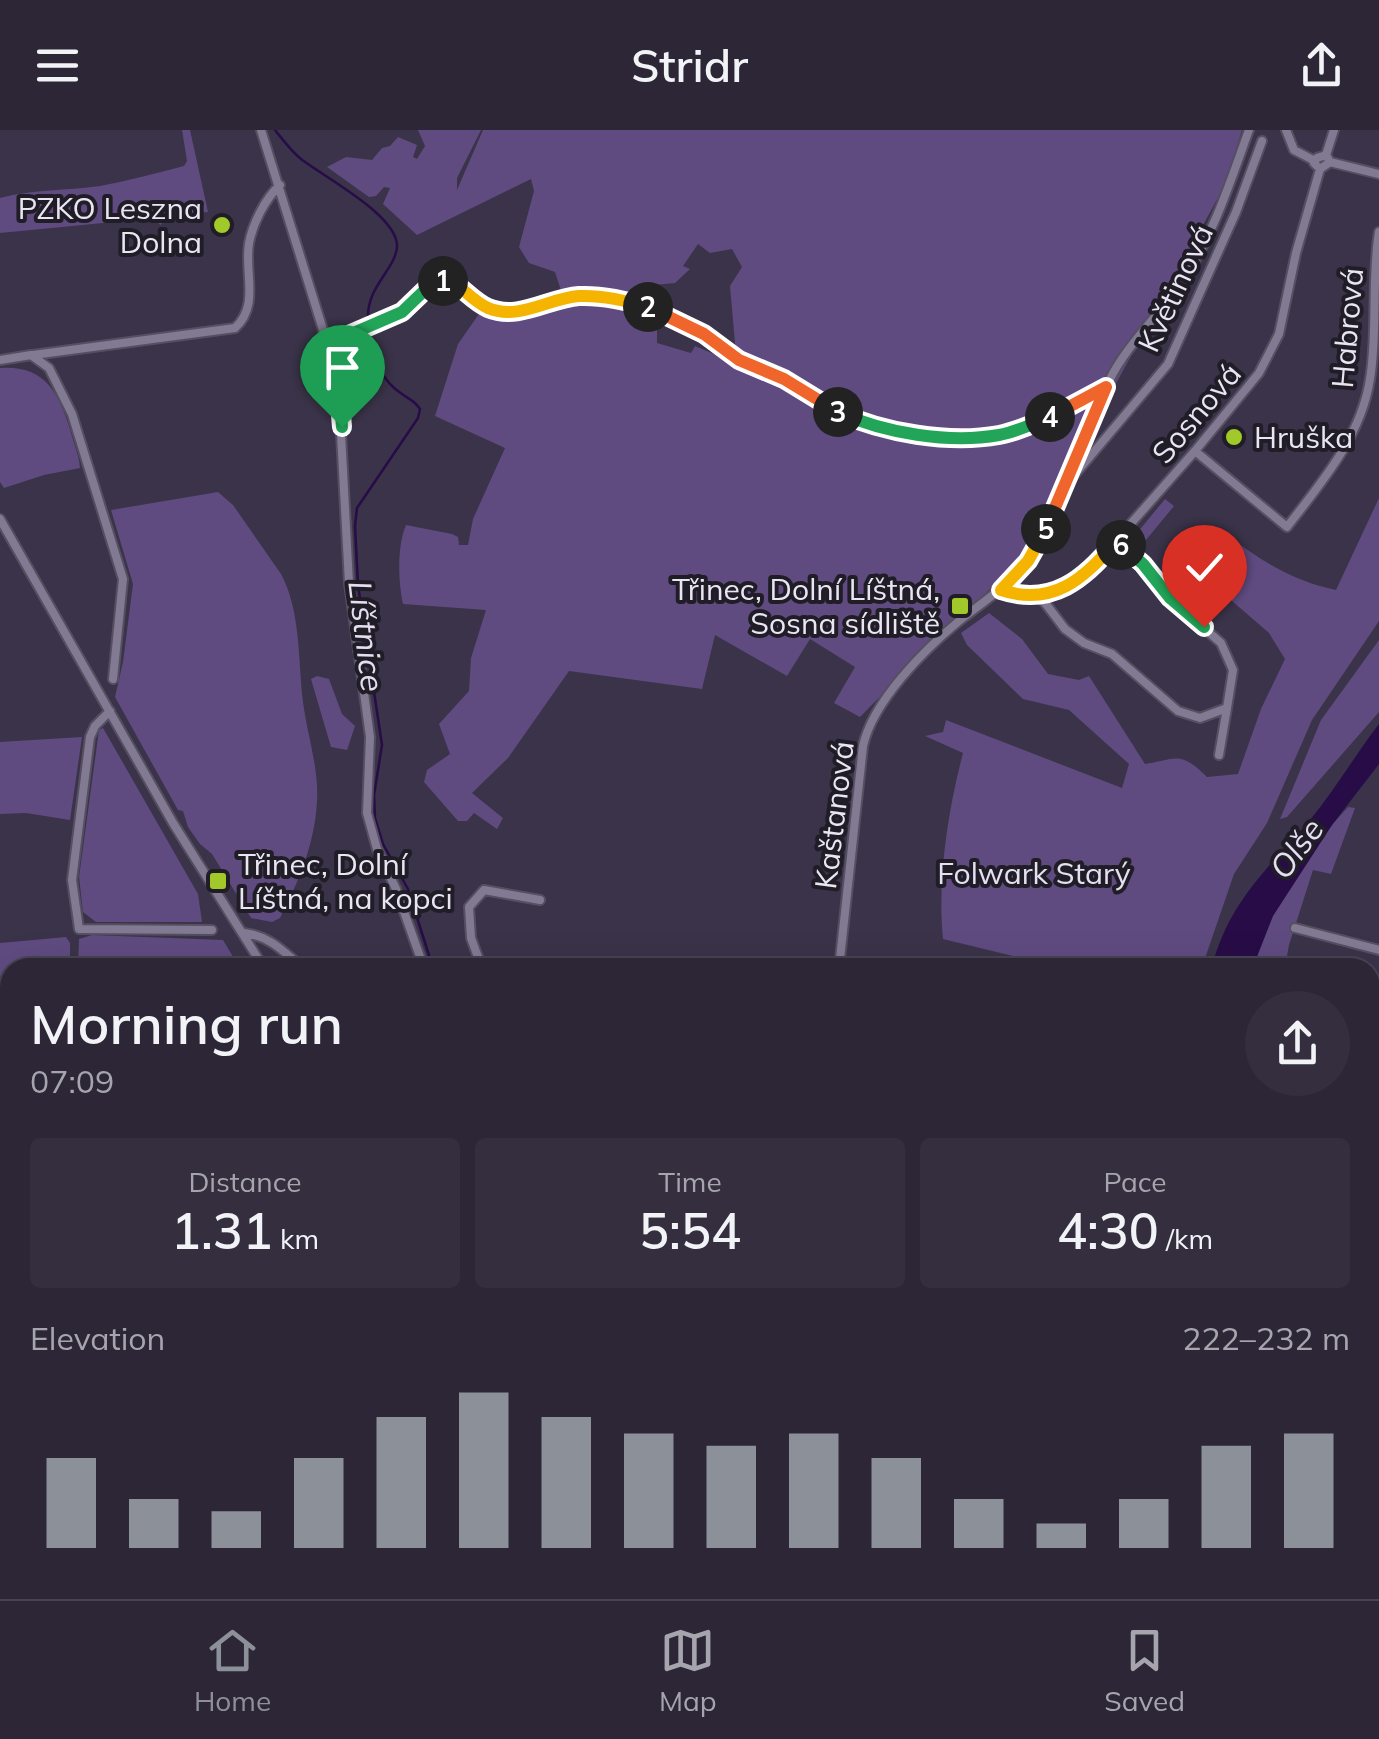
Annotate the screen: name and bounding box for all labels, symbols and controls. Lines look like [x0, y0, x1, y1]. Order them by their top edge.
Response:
text: Stridr [631, 37, 748, 93]
icon: menu [30, 38, 85, 93]
icon: share [1294, 38, 1349, 93]
place label: PZKO Leszna Dolna [18, 189, 202, 261]
marker: PZKO Leszna Dolna [211, 214, 233, 236]
street label: Květinová [1129, 218, 1221, 358]
pin: 1 [418, 256, 468, 306]
text: 1 [435, 263, 451, 298]
street label: Habrová [1323, 266, 1371, 390]
pin: 2 [623, 282, 673, 332]
text: 2 [640, 289, 656, 324]
pin [300, 325, 385, 428]
icon: arrive [315, 340, 370, 395]
street label: Sosnová [1143, 355, 1249, 471]
pin: 3 [813, 387, 863, 437]
pin: 4 [1025, 392, 1075, 442]
text: 3 [830, 394, 846, 429]
text: 4 [1042, 399, 1058, 434]
place label: Hruška [1254, 418, 1353, 456]
marker: Hruška [1223, 426, 1245, 448]
pin: 5 [1021, 504, 1071, 554]
text: 5 [1038, 511, 1054, 546]
pin: 6 [1096, 520, 1146, 570]
pin [1162, 525, 1247, 628]
text: 6 [1113, 527, 1129, 562]
icon: check [1177, 540, 1232, 595]
place label: Třinec, Dolní Líštná, Sosna sídliště [672, 570, 940, 642]
water label: Líštnice [340, 578, 394, 694]
marker: Třinec, Dolní Líštná, Sosna sídliště [949, 595, 971, 617]
street label: Kaštanová [806, 739, 862, 891]
water label: Olše [1260, 810, 1332, 886]
place label: Třinec, Dolní Líštná, na kopci [238, 845, 453, 917]
park label: Folwark Starý [937, 854, 1131, 892]
marker: Třinec, Dolní Líštná, na kopci [207, 870, 229, 892]
text: Morning run [30, 989, 343, 1058]
button: share [1245, 991, 1350, 1096]
text: 07:09 [30, 1061, 114, 1101]
text: Distance [188, 1164, 302, 1199]
text: Time [658, 1164, 722, 1199]
text: Pace [1103, 1164, 1167, 1199]
text: 1.31 [171, 1199, 273, 1262]
text: 5:54 [639, 1199, 741, 1262]
text: 4:30 [1057, 1199, 1159, 1262]
text: km [273, 1221, 319, 1256]
text: /km [1159, 1221, 1213, 1256]
text: Elevation [30, 1318, 165, 1358]
text: 222–232 m [1182, 1318, 1350, 1358]
tab: Home [194, 1623, 271, 1718]
tab: Map [659, 1623, 717, 1718]
tab: Saved [1104, 1623, 1185, 1718]

